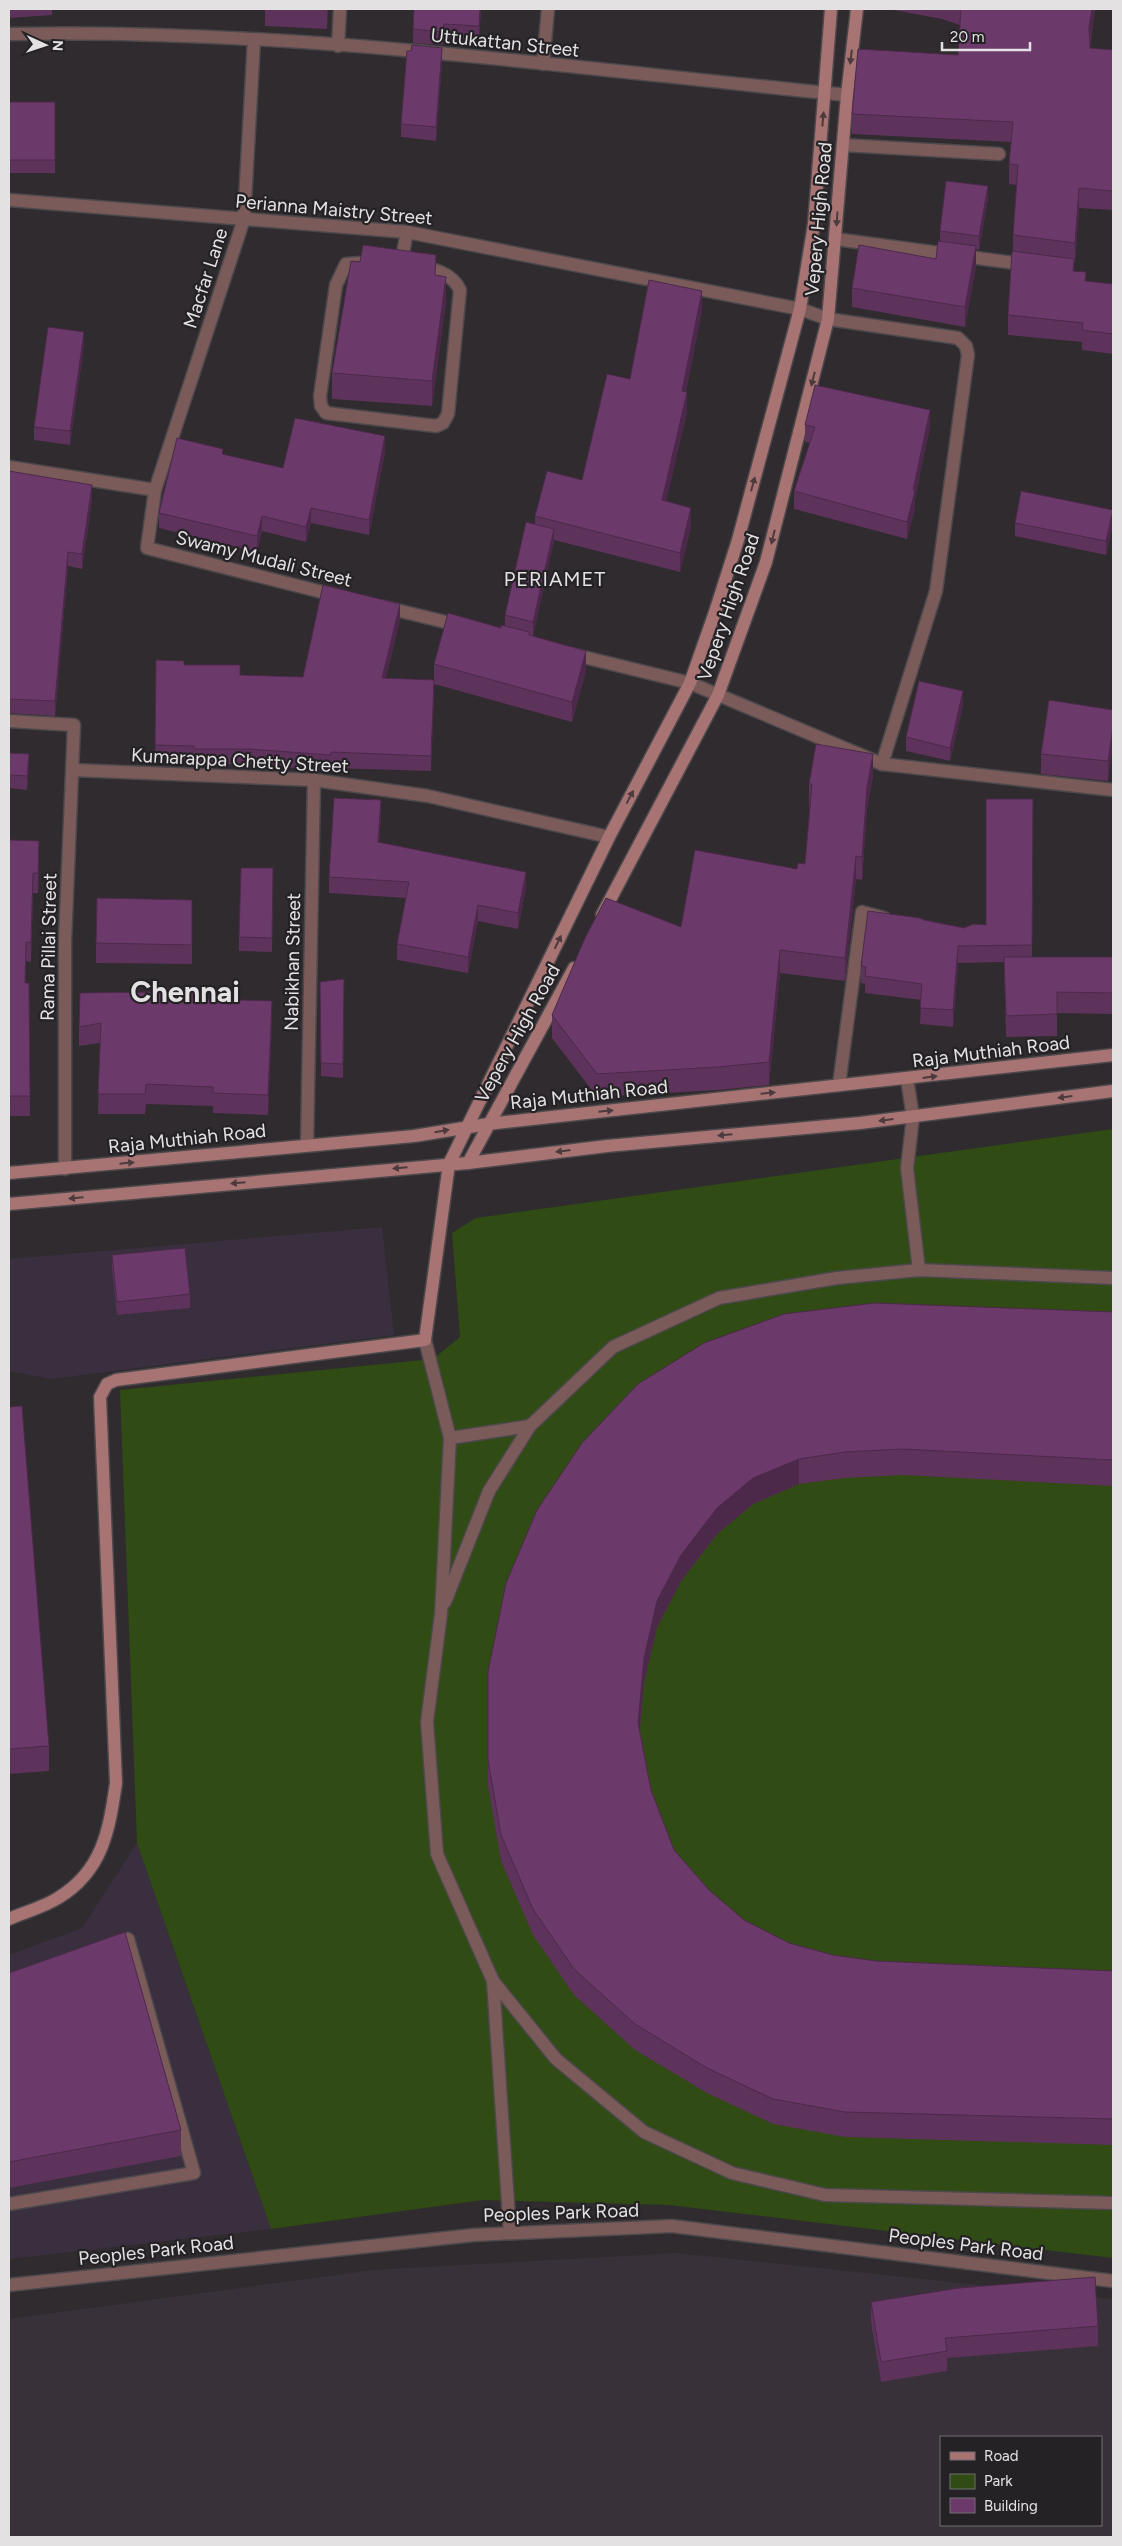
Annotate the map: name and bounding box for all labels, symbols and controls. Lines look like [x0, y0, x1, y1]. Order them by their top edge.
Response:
north arrow [20, 20, 70, 70]
scale bar [942, 20, 1030, 52]
street label: Uttukattan Street [429, 23, 581, 62]
text: 20 m [950, 28, 984, 46]
text: N [49, 40, 66, 52]
one-way arrow [847, 49, 855, 65]
one-way arrow [819, 111, 827, 127]
street label: Vepery High Road [800, 141, 837, 297]
street label: Perianna Maistry Street [234, 189, 433, 230]
one-way arrow [833, 211, 841, 227]
street label: Macfar Lane [178, 225, 233, 331]
one-way arrow [809, 372, 817, 387]
one-way arrow [749, 476, 757, 491]
street label: Swamy Mudali Street [173, 525, 354, 592]
one-way arrow [768, 529, 776, 544]
street label: Vepery High Road [692, 530, 764, 684]
district label: PERIAMET [504, 567, 606, 591]
street label: Kumarappa Chetty Street [131, 743, 349, 778]
one-way arrow [626, 790, 634, 804]
street label: Rama Pillai Street [36, 873, 61, 1021]
street label: Nabikhan Street [280, 893, 305, 1031]
one-way arrow [554, 935, 562, 949]
street label: Vepery High Road [470, 960, 565, 1106]
district label: Chennai [130, 974, 240, 1009]
street label: Raja Muthiah Road [911, 1030, 1071, 1073]
one-way arrow [922, 1073, 938, 1081]
street label: Raja Muthiah Road [509, 1075, 669, 1114]
one-way arrow [760, 1089, 776, 1097]
one-way arrow [1057, 1093, 1073, 1101]
one-way arrow [599, 1107, 615, 1115]
one-way arrow [878, 1116, 894, 1124]
street label: Raja Muthiah Road [107, 1119, 267, 1158]
one-way arrow [435, 1127, 451, 1135]
one-way arrow [716, 1132, 732, 1140]
one-way arrow [555, 1147, 571, 1155]
one-way arrow [119, 1159, 135, 1167]
one-way arrow [392, 1165, 408, 1173]
one-way arrow [230, 1179, 246, 1187]
one-way arrow [68, 1194, 84, 1202]
street label: Peoples Park Road [483, 2198, 639, 2227]
street label: Peoples Park Road [887, 2224, 1045, 2265]
street label: Peoples Park Road [77, 2231, 235, 2270]
legend [940, 2436, 1102, 2526]
text: Road [984, 2447, 1019, 2465]
text: Park [984, 2472, 1013, 2490]
text: Building [984, 2497, 1038, 2515]

